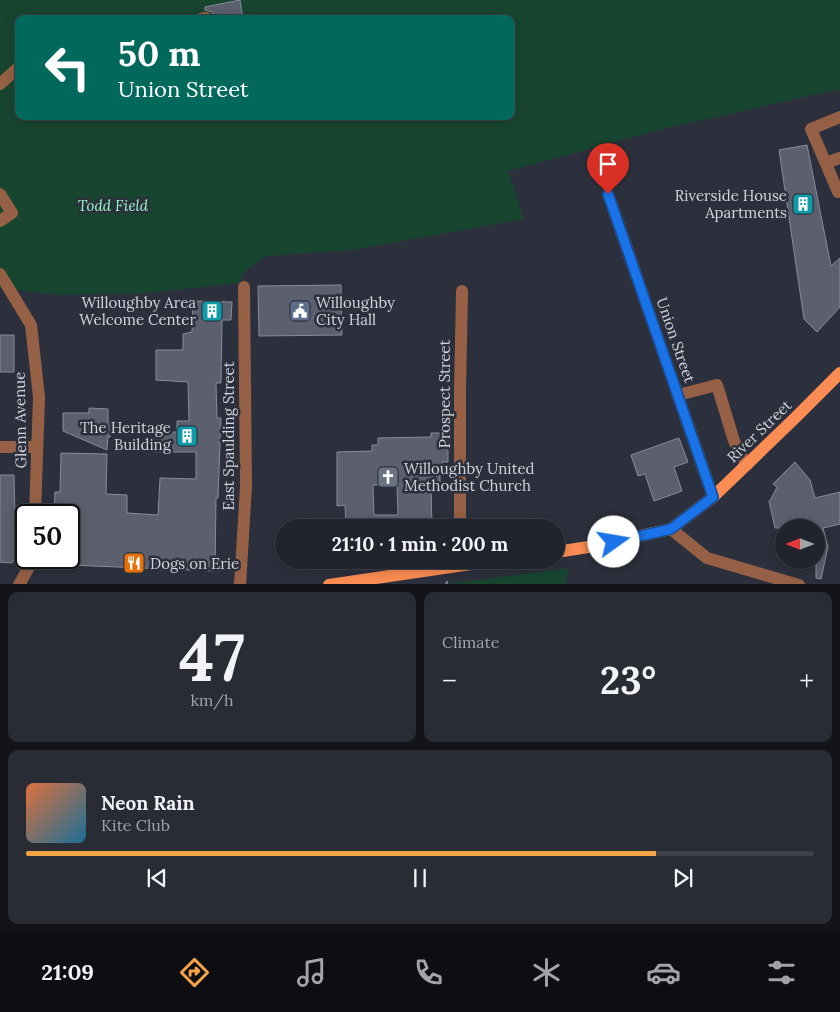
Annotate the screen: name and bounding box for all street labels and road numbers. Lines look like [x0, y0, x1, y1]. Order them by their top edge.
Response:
street label: Union Street [653, 295, 700, 385]
street label: Prospect Street [435, 340, 454, 448]
street label: East Spaulding Street [219, 361, 238, 510]
street label: Glenn Avenue [10, 371, 30, 469]
street label: River Street [723, 395, 795, 466]

